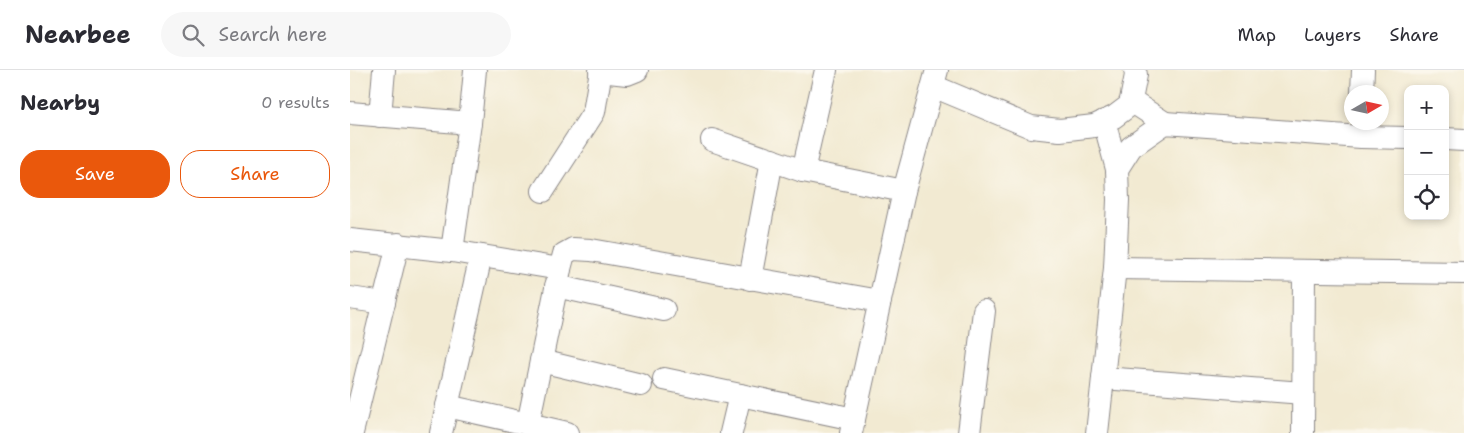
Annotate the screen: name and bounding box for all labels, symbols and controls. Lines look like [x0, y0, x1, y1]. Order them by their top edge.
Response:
search box [161, 12, 511, 57]
text: Nearbee [25, 19, 131, 51]
icon: search [179, 21, 207, 49]
text: Search here [219, 22, 327, 47]
text: Map [1238, 23, 1276, 47]
text: Layers [1304, 23, 1361, 47]
text: Share [1389, 23, 1439, 47]
north arrow [1344, 85, 1389, 130]
map controls [1404, 85, 1449, 220]
button: + [1404, 85, 1449, 130]
text: Nearby [20, 89, 100, 117]
text: 0 results [261, 92, 330, 113]
button: − [1404, 130, 1449, 175]
button: Save [20, 150, 170, 198]
button: Share [180, 150, 330, 198]
button: locate [1404, 175, 1449, 220]

